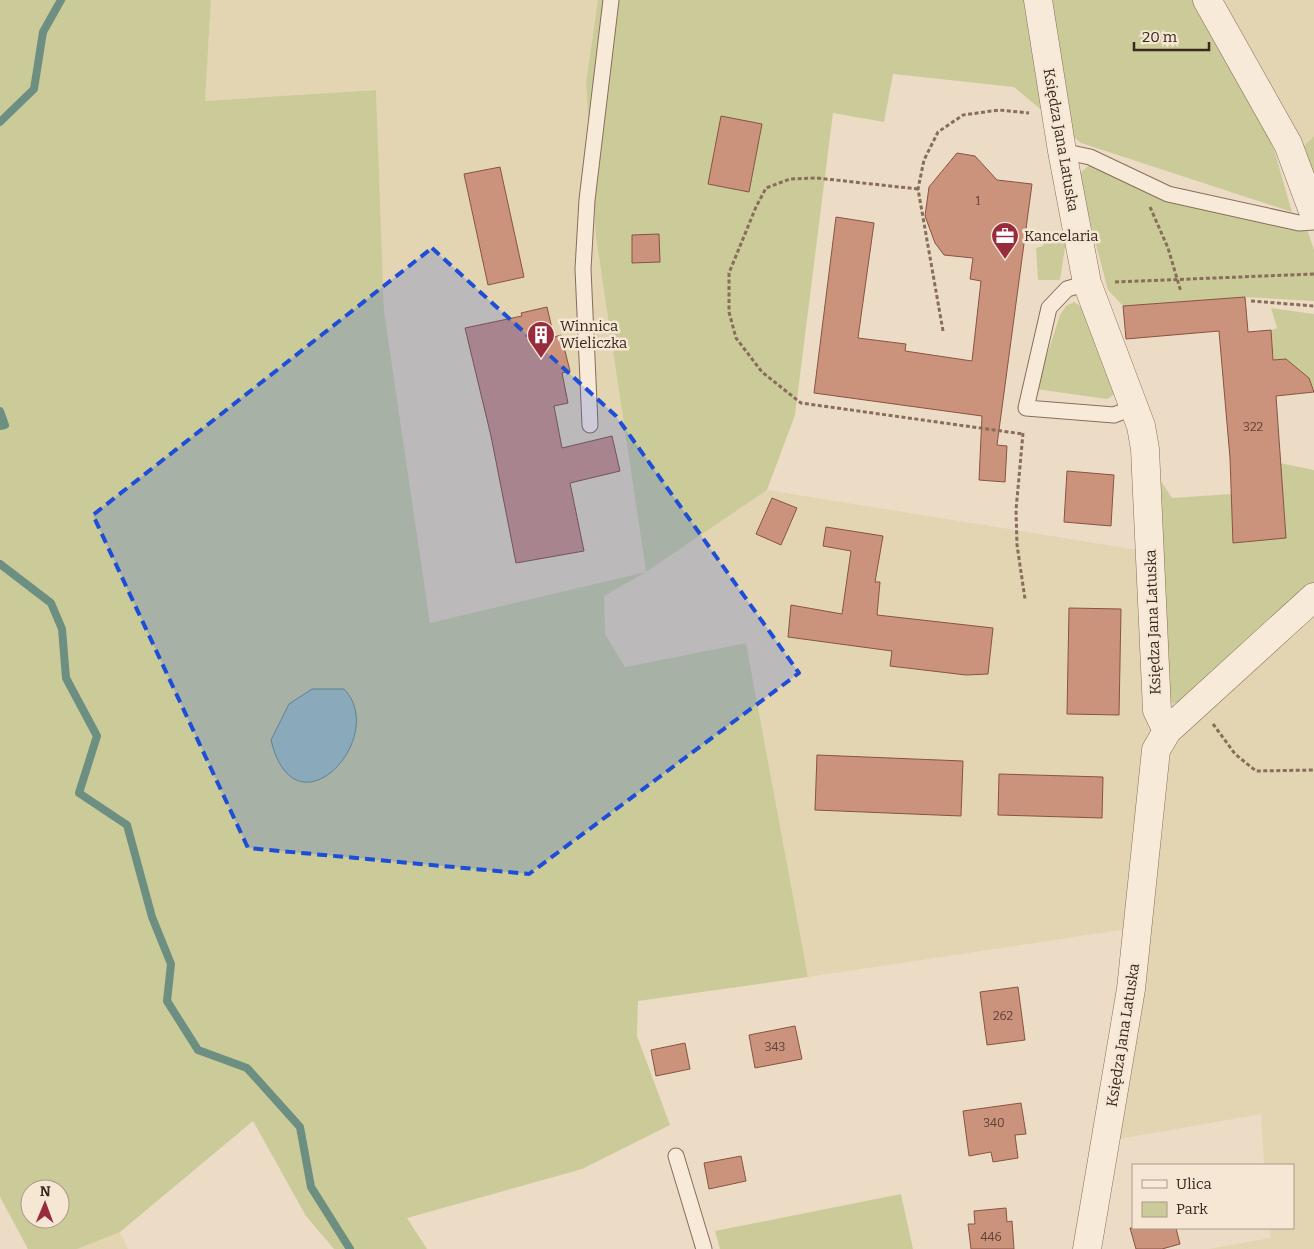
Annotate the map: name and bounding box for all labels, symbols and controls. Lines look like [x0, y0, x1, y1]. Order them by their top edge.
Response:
scale bar [1134, 20, 1209, 52]
text: 20 m [1142, 28, 1178, 46]
street label: Księdza Jana Latuska [1040, 67, 1082, 213]
house number: 1 [976, 194, 981, 208]
office icon: Kancelaria [990, 221, 1020, 260]
place label: Kancelaria [1024, 227, 1099, 245]
place label: Winnica Wieliczka [560, 317, 627, 352]
building icon: Winnica Wieliczka [526, 320, 556, 359]
house number: 322 [1243, 420, 1263, 434]
street label: Księdza Jana Latuska [1141, 549, 1165, 695]
street label: Księdza Jana Latuska [1103, 962, 1143, 1108]
house number: 262 [993, 1009, 1013, 1023]
house number: 343 [765, 1040, 785, 1054]
house number: 340 [983, 1116, 1005, 1130]
legend [1132, 1164, 1294, 1229]
text: Ulica [1176, 1175, 1212, 1193]
north arrow [20, 1179, 70, 1229]
text: N [40, 1183, 51, 1200]
text: Park [1176, 1200, 1208, 1218]
house number: 446 [980, 1230, 1002, 1244]

